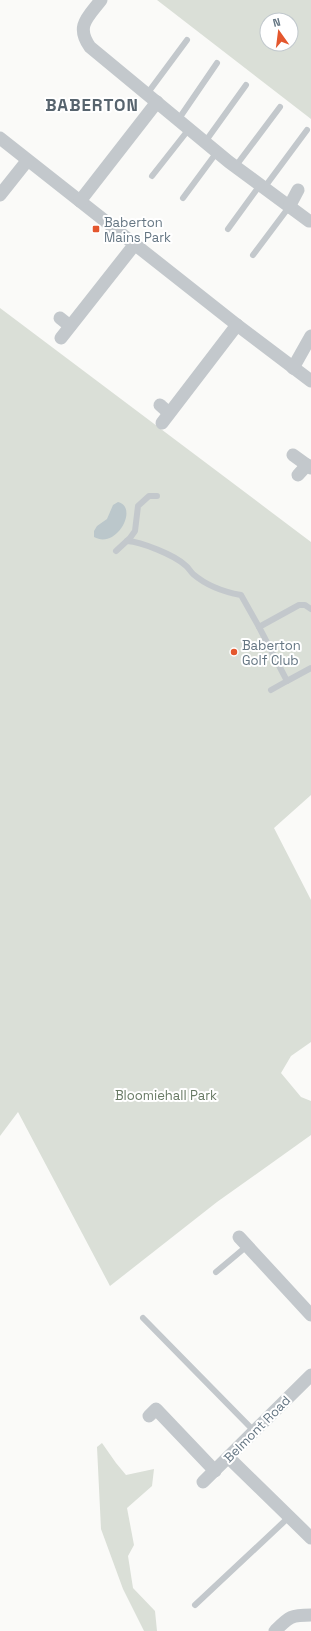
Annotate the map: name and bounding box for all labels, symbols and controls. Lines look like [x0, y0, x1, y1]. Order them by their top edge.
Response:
north arrow [259, 12, 299, 52]
text: N [271, 15, 282, 30]
district label: BABERTON [45, 94, 139, 116]
place label: Baberton Mains Park [104, 214, 171, 246]
marker: Baberton Mains Park [91, 224, 101, 234]
place label: Baberton Golf Club [242, 637, 301, 669]
marker: Baberton Golf Club [229, 647, 239, 657]
park label: Bloomiehall Park [115, 1087, 217, 1104]
street label: Belmont Road [220, 1392, 294, 1466]

